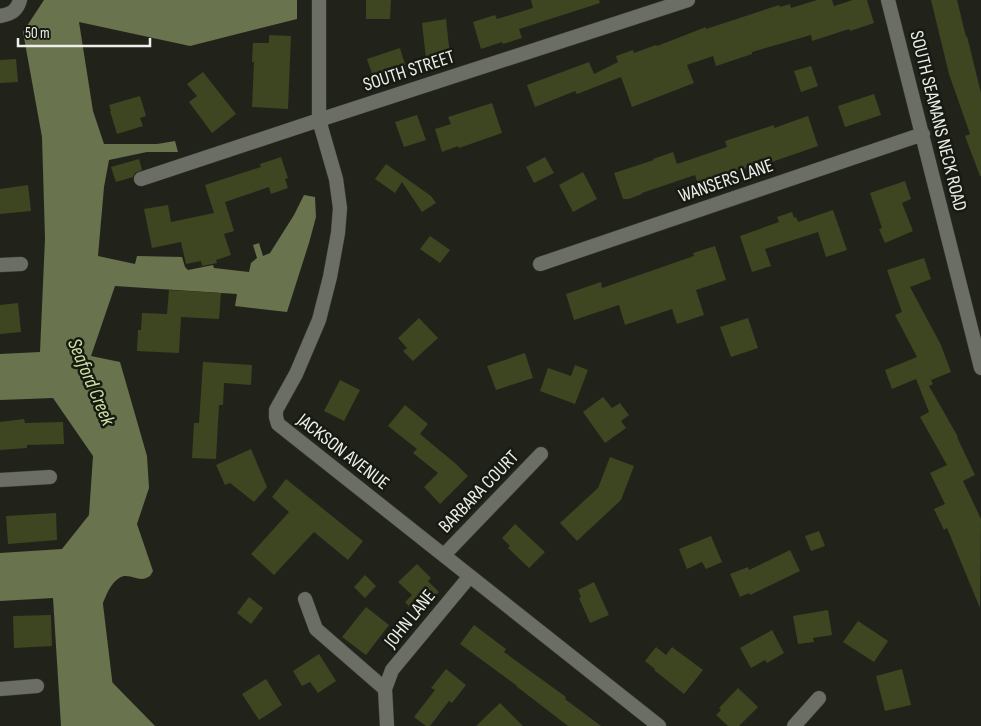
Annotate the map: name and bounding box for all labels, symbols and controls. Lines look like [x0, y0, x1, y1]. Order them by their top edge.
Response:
scale bar [18, 15, 150, 47]
text: 50 m [25, 24, 50, 43]
street label: SOUTH SEAMANS NECK ROAD [904, 28, 972, 214]
street label: SOUTH STREET [360, 45, 458, 97]
street label: WANSERS LANE [676, 154, 776, 208]
water label: Seaford Creek [62, 335, 120, 430]
street label: JACKSON AVENUE [292, 408, 394, 495]
street label: BARBARA COURT [434, 446, 524, 538]
street label: JOHN LANE [379, 585, 440, 654]

